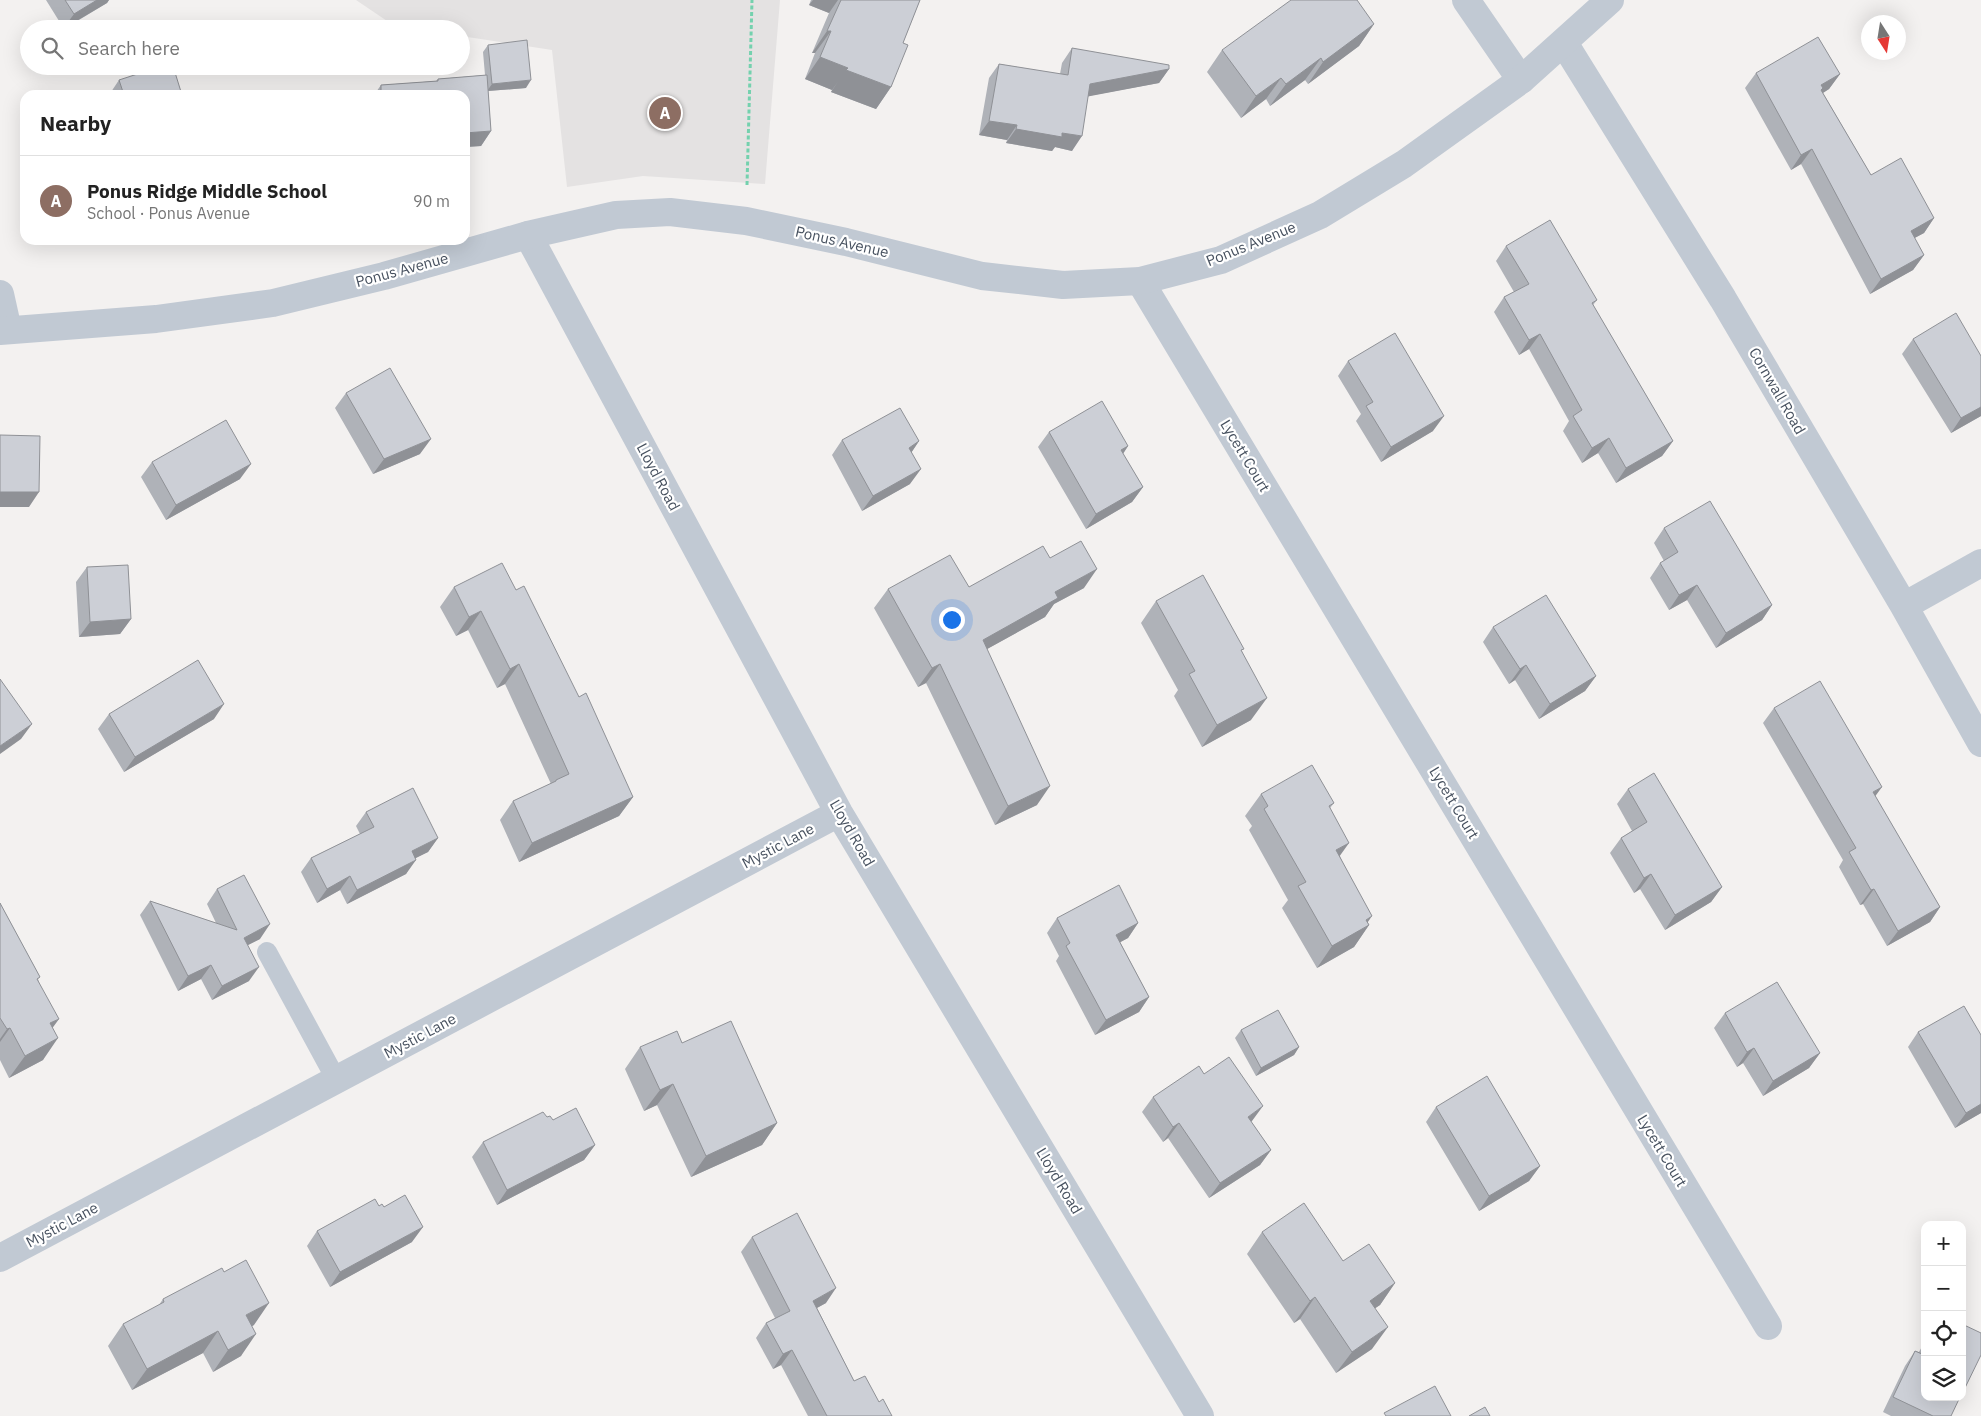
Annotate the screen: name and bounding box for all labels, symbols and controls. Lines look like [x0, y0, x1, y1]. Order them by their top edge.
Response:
north arrow [1861, 15, 1906, 60]
search box [20, 20, 470, 75]
icon: search [38, 34, 66, 62]
text: Search here [78, 36, 180, 60]
pin: A [649, 94, 681, 132]
text: Nearby [40, 109, 111, 137]
text: Ponus Ridge Middle School [87, 179, 327, 203]
text: A [51, 191, 61, 211]
text: 90 m [413, 191, 450, 211]
text: School · Ponus Avenue [87, 203, 250, 223]
street label: Ponus Avenue [1203, 217, 1298, 270]
street label: Ponus Avenue [794, 222, 891, 261]
street label: Ponus Avenue [353, 248, 450, 291]
street label: Cornwall Road [1745, 344, 1810, 438]
street label: Lycett Court [1216, 416, 1274, 495]
street label: Lloyd Road [633, 440, 684, 514]
your location [939, 607, 965, 633]
street label: Lycett Court [1425, 763, 1483, 842]
street label: Lloyd Road [826, 796, 879, 870]
street label: Mystic Lane [738, 819, 817, 873]
street label: Mystic Lane [380, 1009, 459, 1063]
street label: Lycett Court [1633, 1111, 1691, 1190]
street label: Lloyd Road [1032, 1144, 1087, 1217]
street label: Mystic Lane [22, 1198, 101, 1252]
map controls [1921, 1221, 1966, 1401]
button: + [1921, 1221, 1966, 1266]
button: − [1921, 1266, 1966, 1311]
button: locate [1921, 1311, 1966, 1356]
button: layers [1921, 1356, 1966, 1401]

